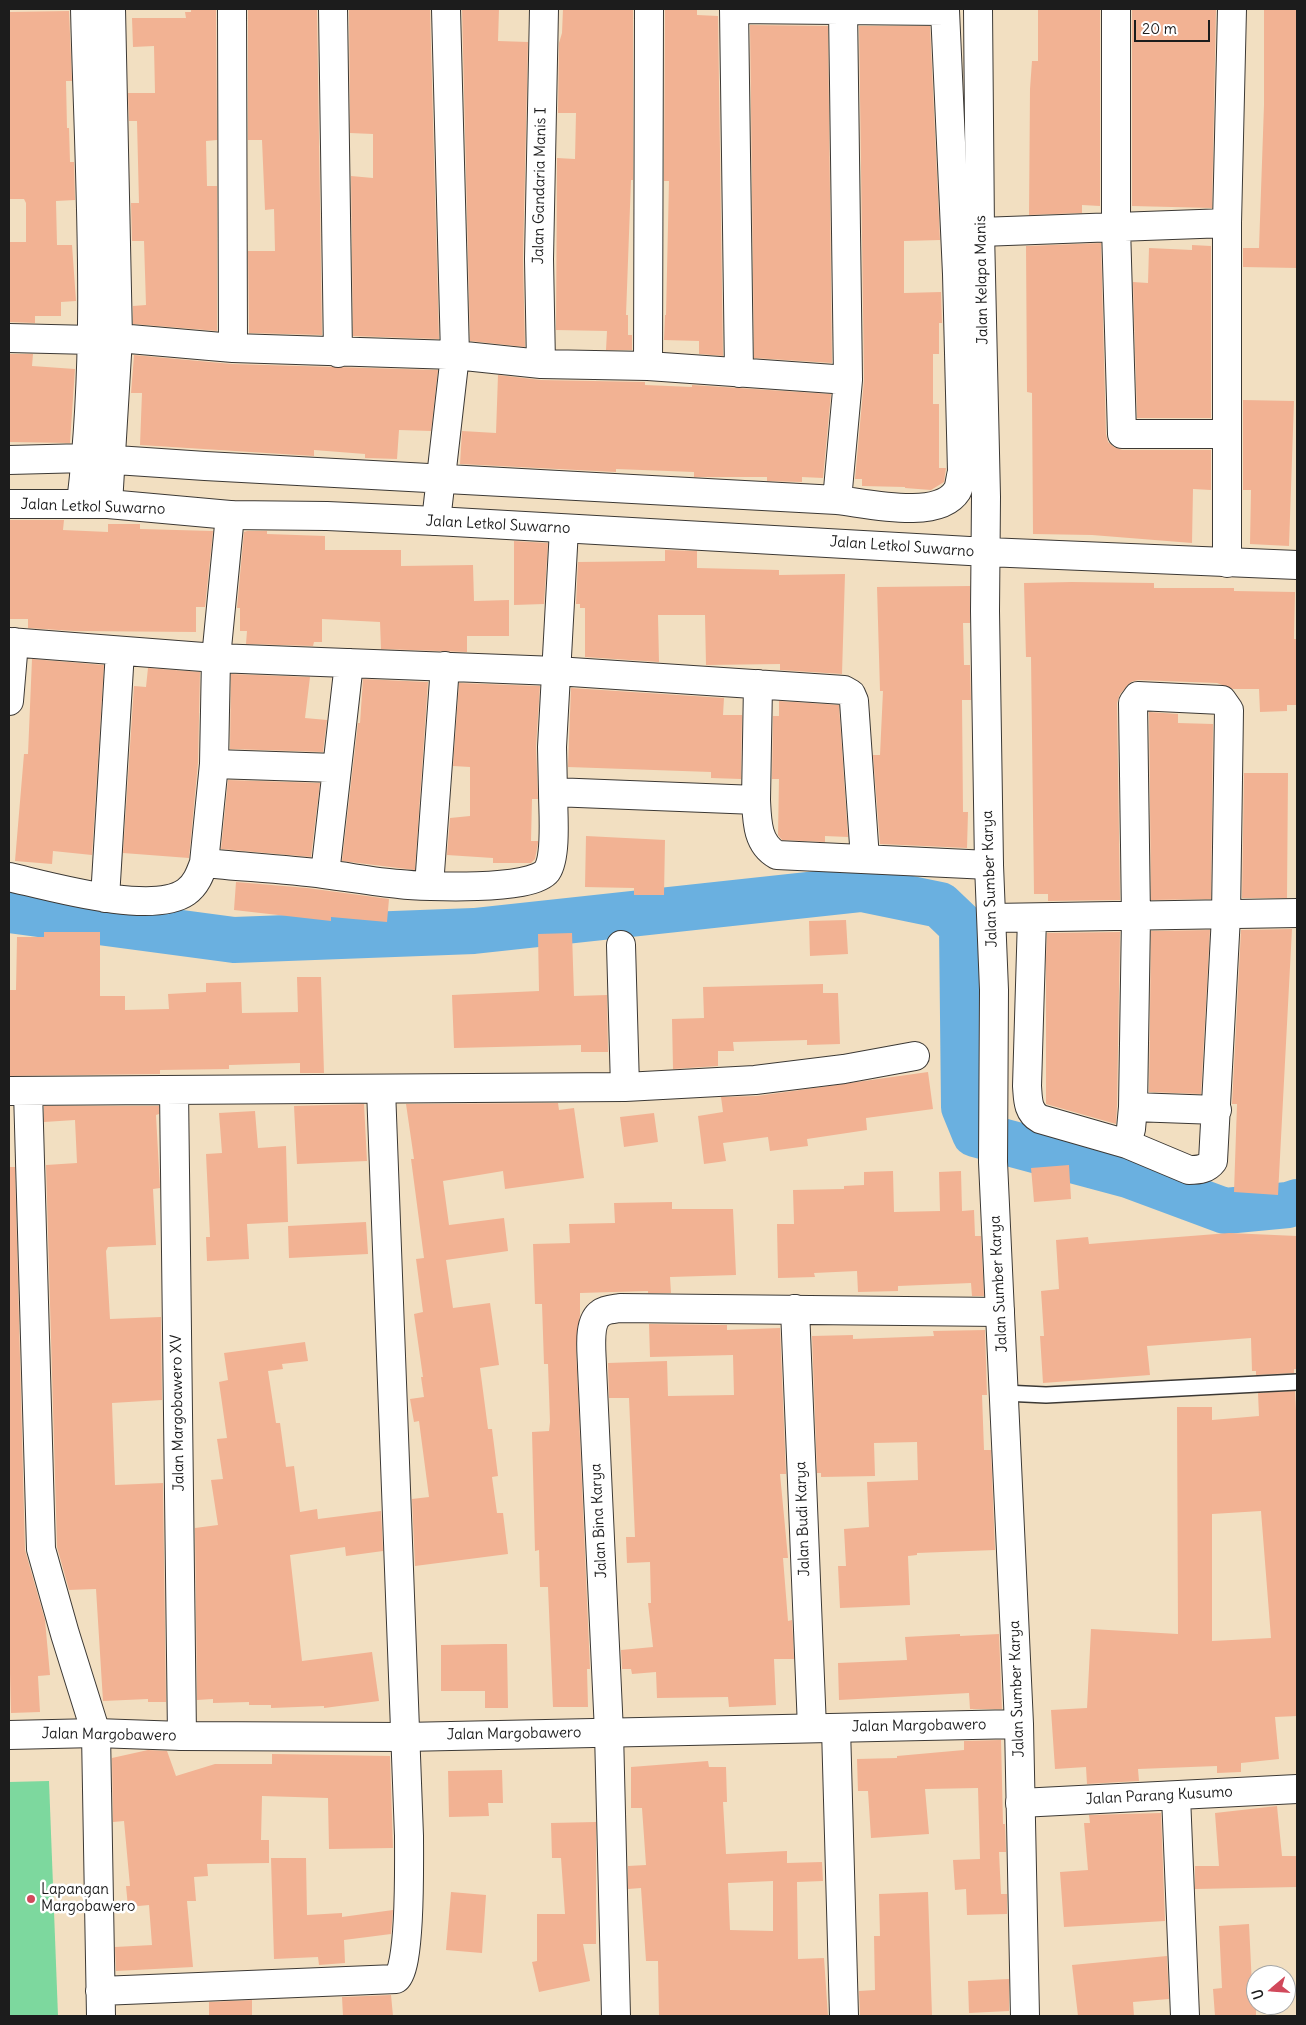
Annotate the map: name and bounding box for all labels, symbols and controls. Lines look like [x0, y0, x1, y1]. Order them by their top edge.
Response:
scale bar [1136, 10, 1212, 42]
text: 20 m [1142, 19, 1177, 38]
street label: Jalan Gandaria Manis I [530, 107, 550, 265]
street label: Jalan Kelapa Manis [972, 215, 992, 345]
street label: Jalan Letkol Suwarno [20, 495, 166, 519]
street label: Jalan Letkol Suwarno [425, 512, 571, 538]
street label: Jalan Letkol Suwarno [829, 533, 975, 561]
street label: Jalan Sumber Karya [979, 810, 1001, 948]
street label: Jalan Sumber Karya [986, 1215, 1012, 1353]
street label: Jalan Margobawero XV [168, 1334, 188, 1492]
street label: Jalan Budi Karya [792, 1461, 814, 1577]
street label: Jalan Bina Karya [587, 1463, 611, 1579]
street label: Jalan Sumber Karya [1006, 1620, 1028, 1758]
street label: Jalan Margobawero [851, 1716, 987, 1736]
street label: Jalan Margobawero [446, 1724, 582, 1744]
street label: Jalan Margobawero [41, 1725, 177, 1745]
street label: Jalan Parang Kusumo [1085, 1783, 1233, 1809]
place label: Lapangan Margobawero [41, 1881, 136, 1916]
marker: Lapangan Margobawero [25, 1893, 37, 1905]
north arrow [1246, 1965, 1296, 2015]
text: U [1248, 1987, 1268, 2002]

